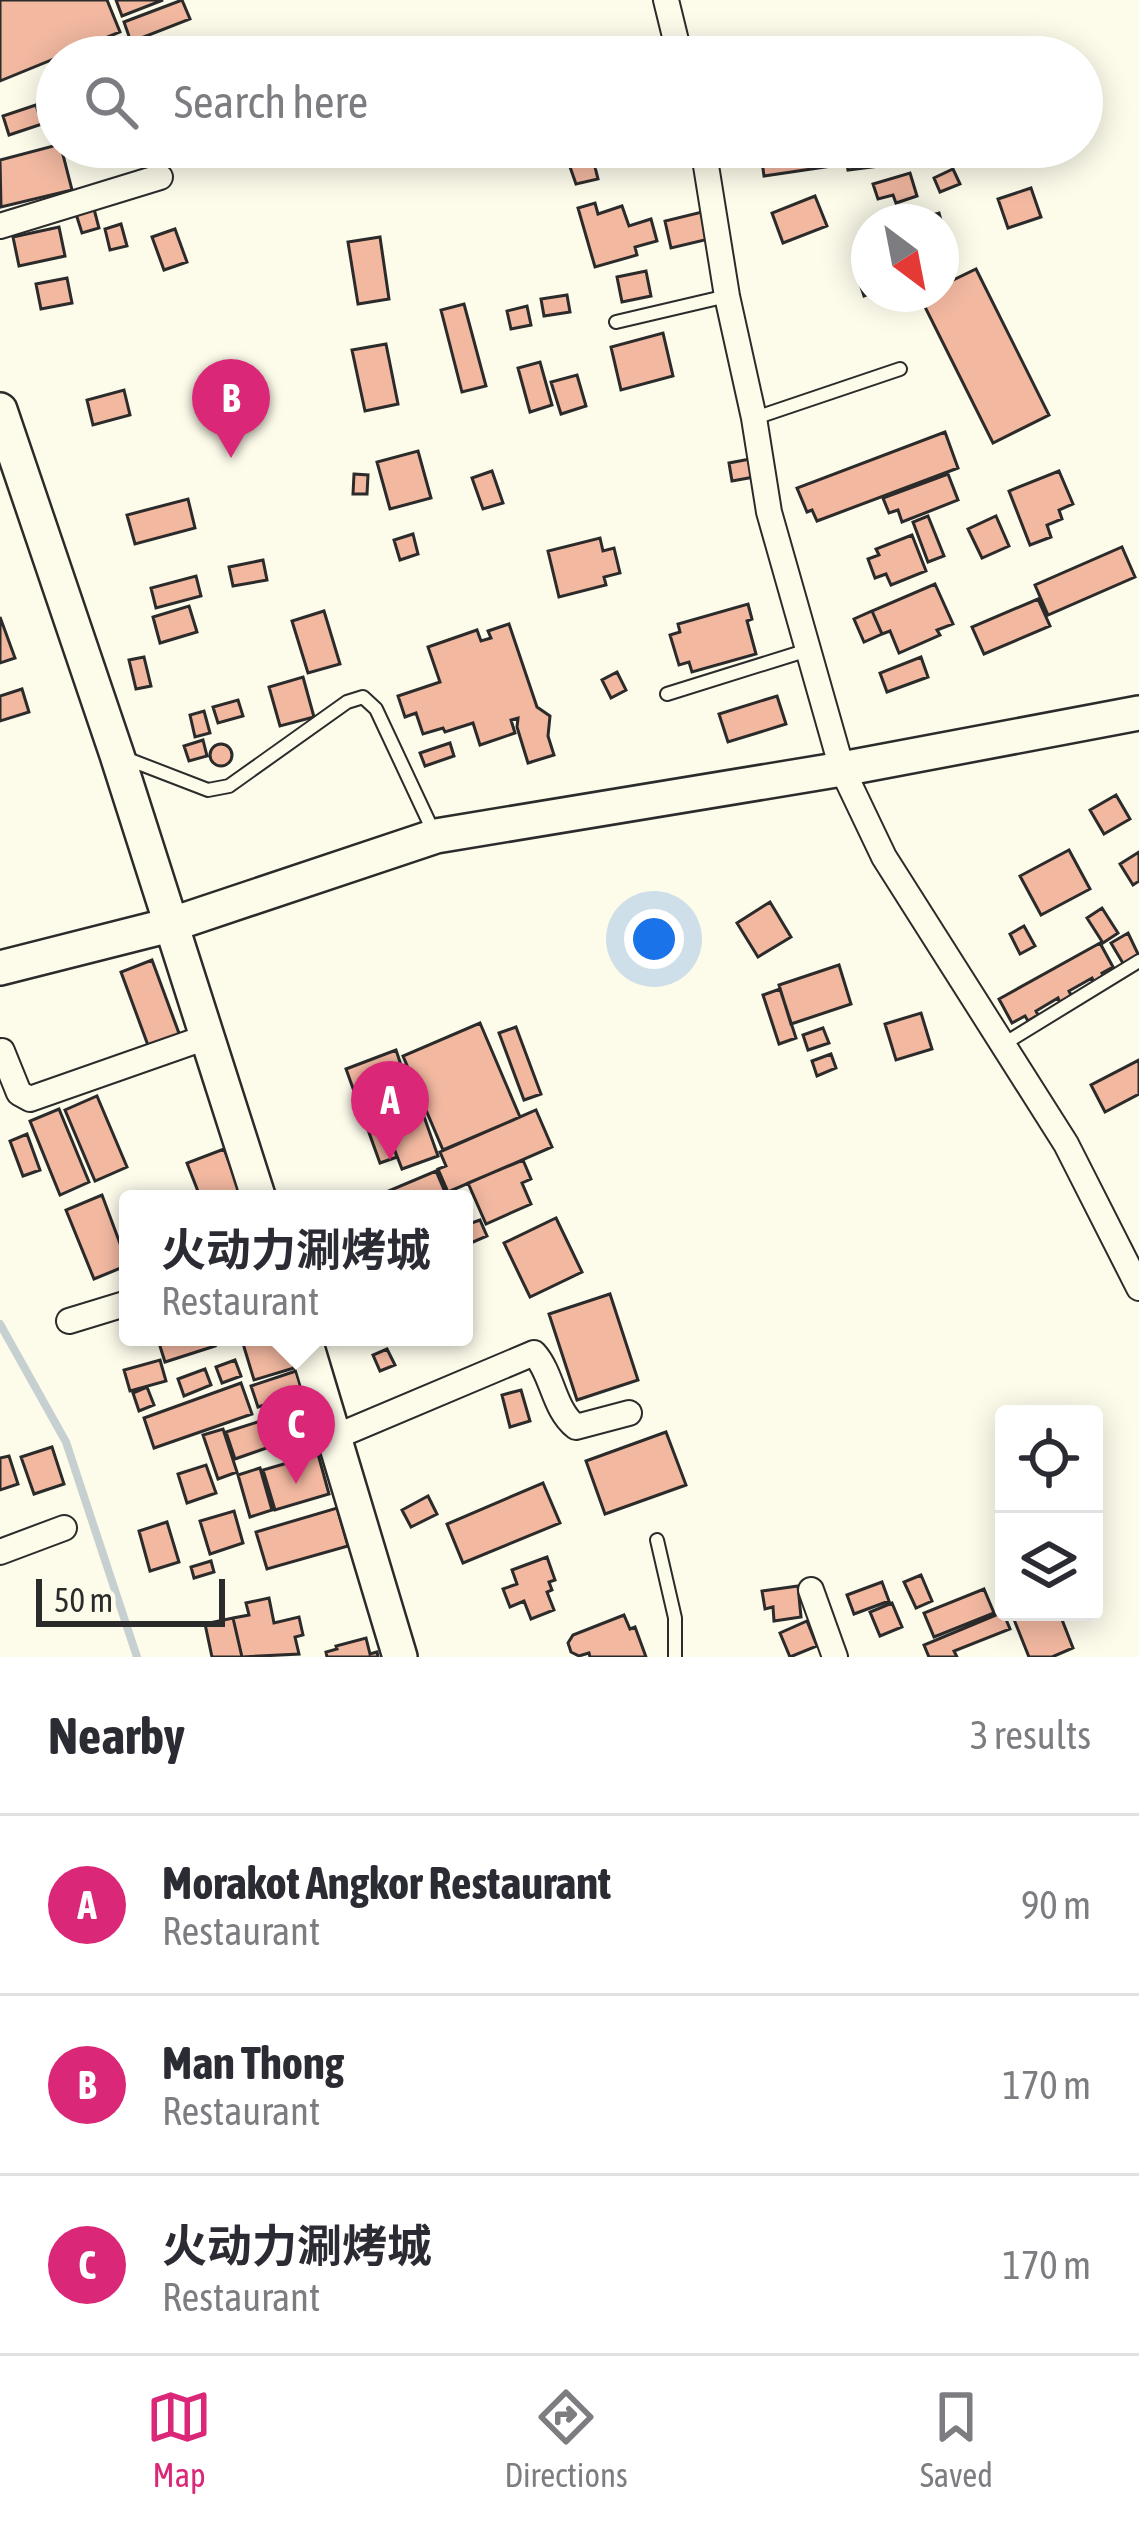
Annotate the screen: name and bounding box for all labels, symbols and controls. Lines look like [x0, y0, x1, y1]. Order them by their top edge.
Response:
search box [36, 36, 1103, 168]
icon: search [78, 69, 144, 135]
text: Search here [174, 76, 368, 128]
north arrow [851, 204, 959, 312]
pin: B [192, 359, 270, 458]
your location [624, 909, 684, 969]
pin: A [351, 1061, 429, 1160]
popup [119, 1190, 473, 1346]
text: 火动力涮烤城 [161, 1224, 431, 1276]
text: Restaurant [161, 1279, 319, 1323]
pin: C [257, 1385, 335, 1484]
map controls [995, 1405, 1103, 1621]
button: locate [995, 1405, 1103, 1513]
button: layers [995, 1513, 1103, 1621]
scale bar [36, 1573, 225, 1626]
text: 50 m [54, 1581, 113, 1619]
text: Nearby [48, 1706, 185, 1765]
text: 3 results [970, 1713, 1091, 1757]
text: Morakot Angkor Restaurant [162, 1857, 611, 1909]
text: A [77, 1883, 97, 1927]
text: 90 m [1021, 1883, 1091, 1927]
text: Restaurant [162, 1909, 320, 1953]
text: Man Thong [162, 2037, 344, 2089]
text: B [78, 2063, 96, 2107]
text: 170 m [1003, 2063, 1091, 2107]
text: Restaurant [162, 2089, 320, 2133]
text: 火动力涮烤城 [162, 2220, 432, 2272]
text: C [78, 2243, 96, 2287]
text: 170 m [1003, 2243, 1091, 2287]
text: Restaurant [162, 2275, 320, 2319]
tab: Map [146, 2384, 212, 2494]
tab: Directions [504, 2384, 628, 2494]
tab: Saved [920, 2384, 993, 2494]

